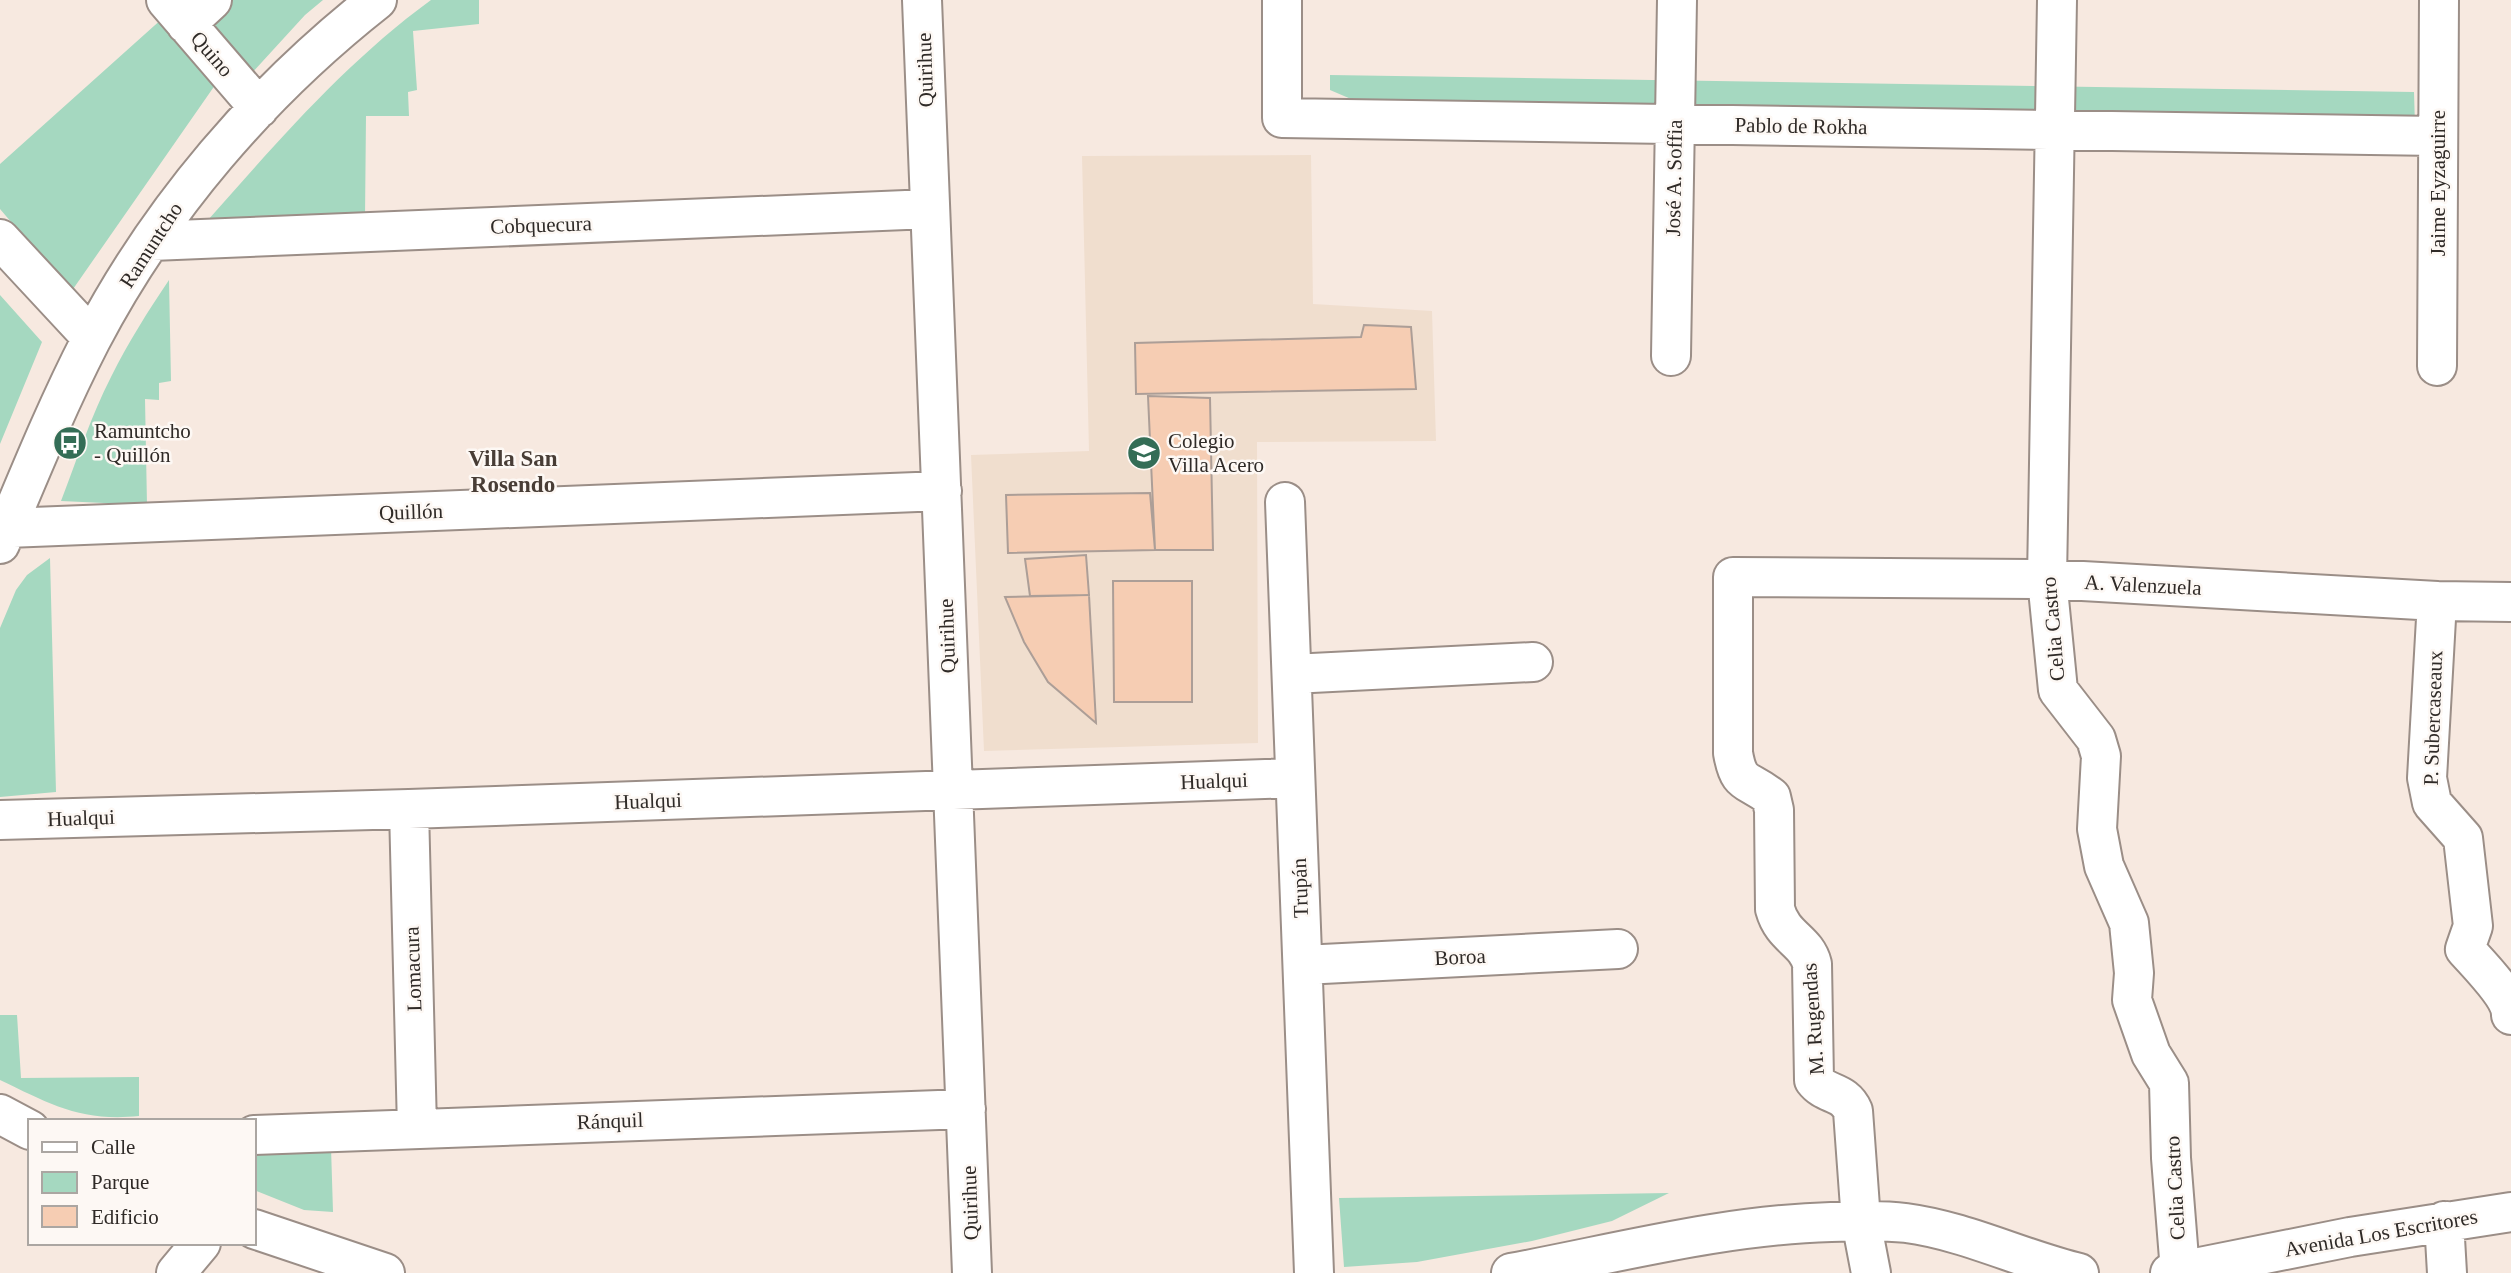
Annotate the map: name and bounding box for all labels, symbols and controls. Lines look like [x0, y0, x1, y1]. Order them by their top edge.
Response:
street label: Quino [186, 26, 238, 82]
street label: Quirihue [912, 32, 938, 108]
street label: Jaime Eyzaguirre [2426, 110, 2450, 256]
street label: Pablo de Rokha [1734, 113, 1868, 139]
street label: José A. Soffia [1661, 119, 1687, 237]
street label: Ramuntcho [115, 198, 187, 292]
street label: Cobquecura [490, 211, 593, 239]
place label: Ramuntcho - Quillón [94, 419, 191, 467]
bus stop icon: Ramuntcho - Quillón [51, 424, 89, 462]
place label: Colegio Villa Acero [1168, 429, 1264, 477]
school or university icon: Colegio Villa Acero [1125, 434, 1163, 472]
district label: Villa San Rosendo [468, 446, 558, 497]
street label: Quillón [379, 499, 444, 525]
street label: A. Valenzuela [2084, 570, 2203, 600]
street label: Celia Castro [2036, 576, 2070, 682]
street label: Quirihue [934, 598, 960, 674]
street label: P. Subercaseaux [2419, 649, 2447, 786]
street label: Hualqui [1180, 768, 1248, 794]
street label: Hualqui [614, 788, 682, 814]
street label: Hualqui [47, 805, 115, 831]
street label: Trupán [1287, 857, 1313, 918]
street label: Lomacura [399, 925, 426, 1012]
street label: Boroa [1434, 944, 1487, 970]
street label: M. Rugendas [1797, 962, 1829, 1076]
street label: Ránquil [576, 1108, 644, 1134]
legend [28, 1119, 256, 1245]
text: Calle [91, 1135, 135, 1159]
street label: Celia Castro [2160, 1135, 2190, 1241]
street label: Quirihue [957, 1165, 983, 1241]
text: Parque [91, 1170, 149, 1194]
street label: Avenida Los Escritores [2283, 1204, 2479, 1262]
text: Edificio [91, 1205, 159, 1229]

